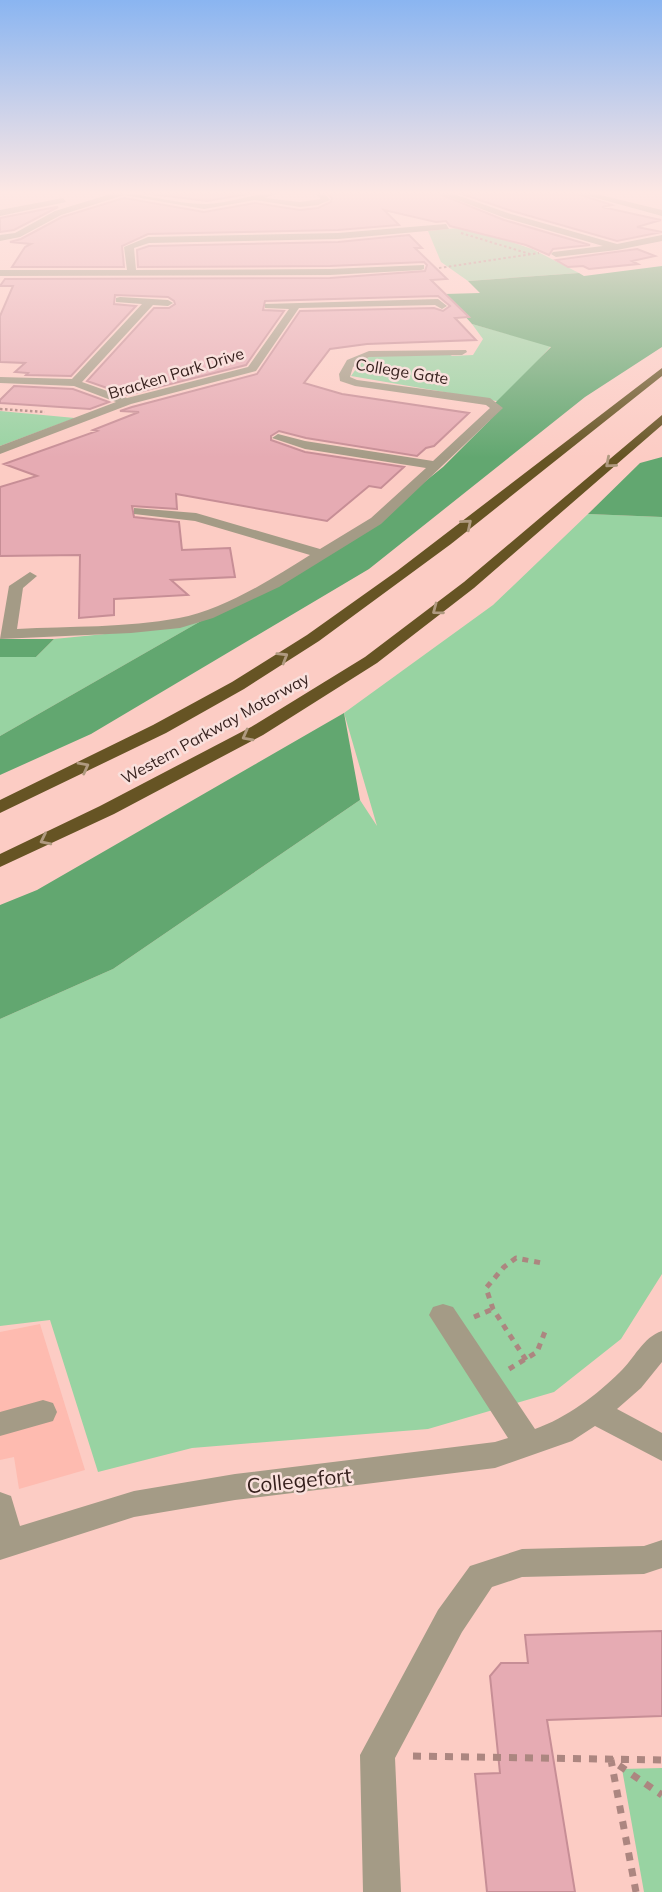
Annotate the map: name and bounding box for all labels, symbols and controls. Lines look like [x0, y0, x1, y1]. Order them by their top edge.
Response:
street label: Bracken Park Drive [106, 343, 246, 403]
street label: College Gate [354, 354, 450, 388]
one-way arrow [605, 455, 618, 467]
one-way arrow [459, 520, 472, 532]
one-way arrow [432, 602, 444, 614]
one-way arrow [275, 652, 288, 665]
street label: Western Parkway Motorway [118, 668, 313, 788]
one-way arrow [242, 727, 254, 741]
one-way arrow [76, 762, 89, 775]
one-way arrow [40, 832, 52, 846]
street label: Collegefort [245, 1462, 353, 1498]

